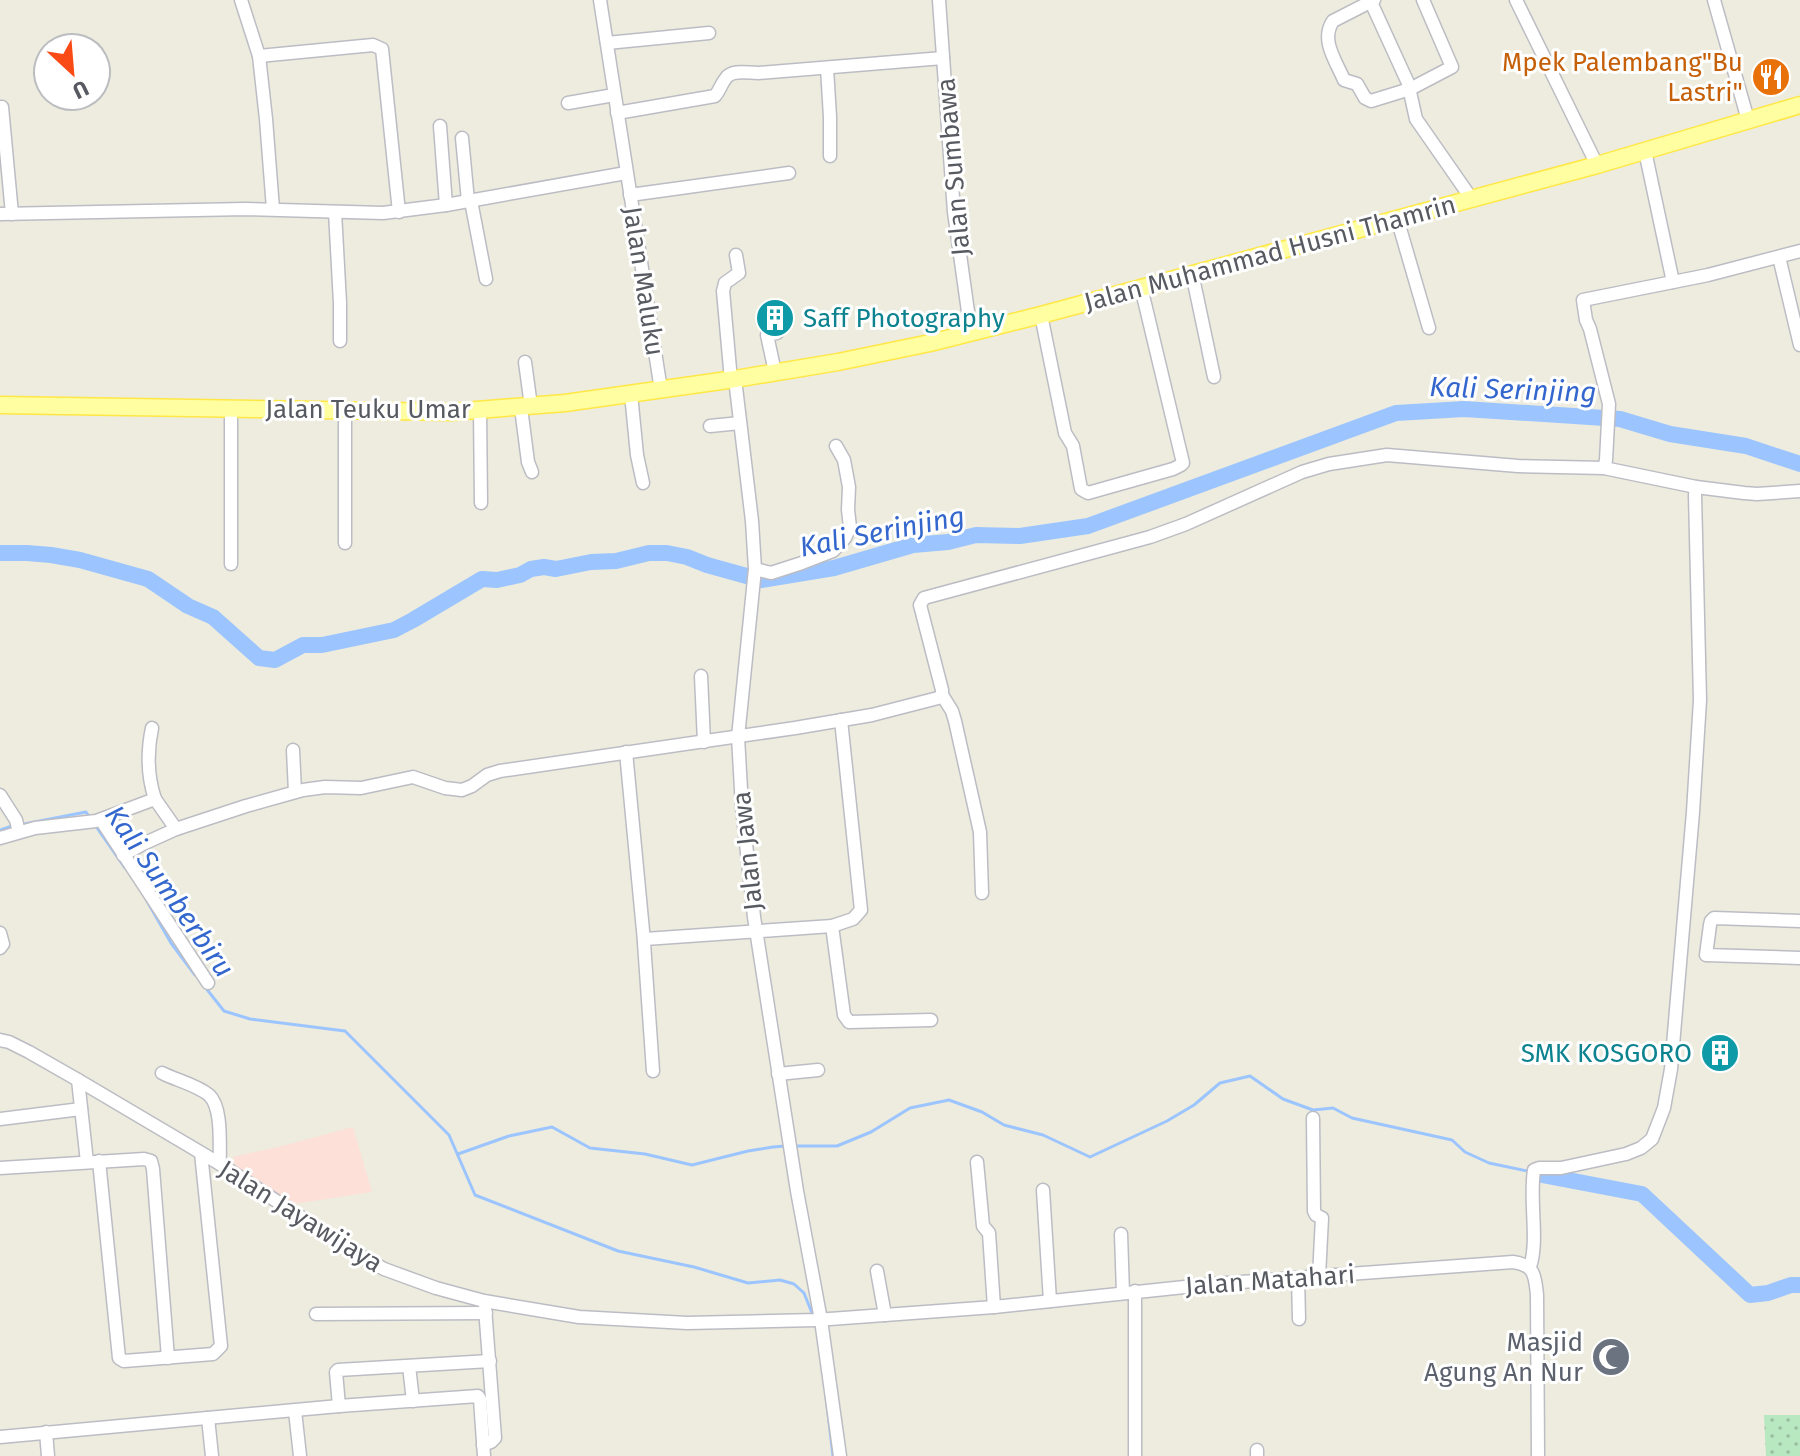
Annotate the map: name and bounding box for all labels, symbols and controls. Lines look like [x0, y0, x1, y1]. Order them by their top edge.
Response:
north arrow [32, 32, 112, 112]
place label: Mpek Palembang"Bu Lastri" [1502, 47, 1743, 108]
restaurant icon: Mpek Palembang"Bu Lastri" [1750, 56, 1792, 98]
text: U [68, 74, 93, 105]
street label: Jalan Sumbawa [930, 77, 977, 257]
street label: Jalan Muhammad Husni Thamrin [1081, 189, 1459, 318]
street label: Jalan Maluku [616, 204, 671, 358]
building icon: Saff Photography [754, 297, 796, 339]
place label: Saff Photography [803, 303, 1005, 334]
water label: Kali Serinjing [1429, 370, 1597, 409]
street label: Jalan Teuku Umar [265, 394, 471, 425]
water label: Kali Serinjing [797, 499, 967, 564]
street label: Jalan Jawa [726, 790, 769, 912]
water label: Kali Sumberbiru [98, 799, 241, 984]
building icon: SMK KOSGORO [1699, 1032, 1741, 1074]
place label: SMK KOSGORO [1521, 1038, 1692, 1069]
street label: Jalan Jayawijaya [213, 1154, 388, 1279]
street label: Jalan Matahari [1184, 1259, 1356, 1302]
place label: Masjid Agung An Nur [1424, 1327, 1583, 1388]
mosque icon: Masjid Agung An Nur [1590, 1336, 1632, 1378]

